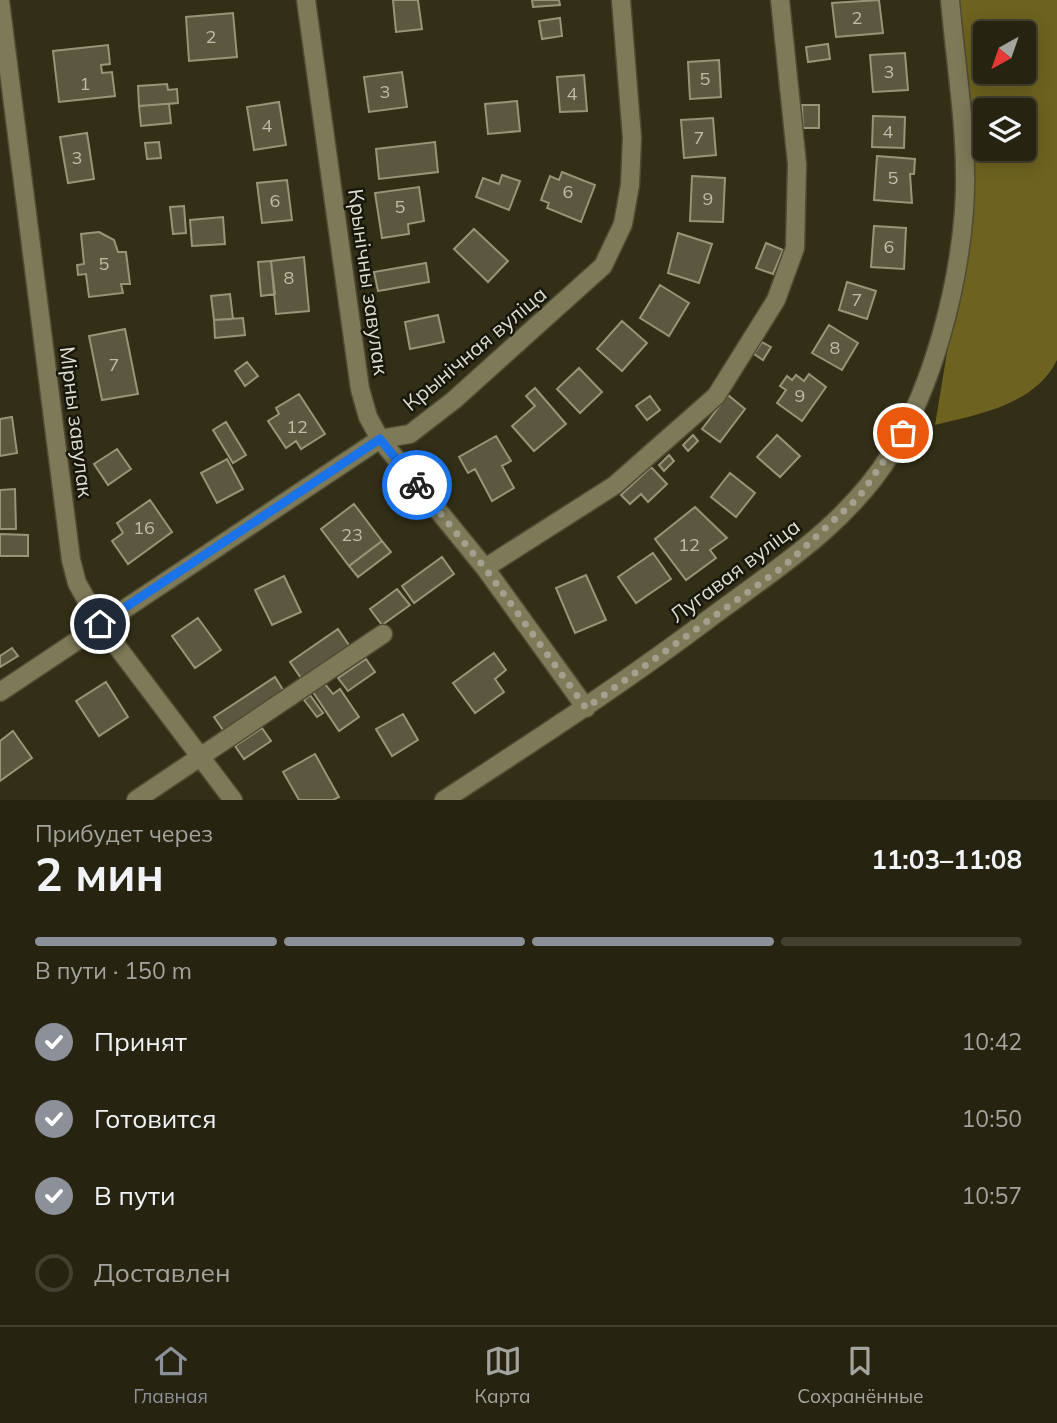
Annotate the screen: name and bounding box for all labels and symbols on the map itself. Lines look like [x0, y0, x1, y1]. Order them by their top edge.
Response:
house number: 2 [852, 6, 862, 29]
north arrow [973, 21, 1036, 84]
house number: 2 [206, 25, 216, 48]
house number: 3 [884, 60, 894, 83]
house number: 5 [700, 67, 711, 90]
house number: 1 [80, 72, 90, 95]
house number: 3 [380, 80, 390, 103]
house number: 4 [567, 82, 578, 105]
house number: 4 [262, 114, 273, 137]
house number: 4 [883, 120, 894, 143]
house number: 7 [694, 126, 704, 149]
house number: 3 [72, 146, 82, 169]
house number: 5 [888, 166, 899, 189]
house number: 6 [563, 180, 573, 203]
street label: Крынічны завулак [343, 187, 395, 377]
house number: 9 [703, 187, 713, 210]
house number: 6 [270, 189, 280, 212]
house number: 5 [395, 195, 406, 218]
house number: 6 [884, 235, 894, 258]
house number: 5 [99, 252, 110, 275]
house number: 8 [284, 266, 294, 289]
street label: Крынічная вуліца [397, 280, 552, 416]
house number: 7 [852, 288, 862, 311]
house number: 8 [830, 336, 840, 359]
street label: Мірны завулак [55, 345, 99, 500]
house number: 7 [109, 353, 119, 376]
house number: 9 [795, 384, 805, 407]
pin [873, 403, 933, 463]
house number: 12 [286, 415, 308, 438]
courier [382, 450, 452, 520]
street label: Лугавая вуліца [664, 513, 805, 628]
house number: 16 [133, 516, 155, 539]
house number: 23 [341, 523, 363, 546]
house number: 12 [678, 533, 700, 556]
pin [70, 594, 130, 654]

